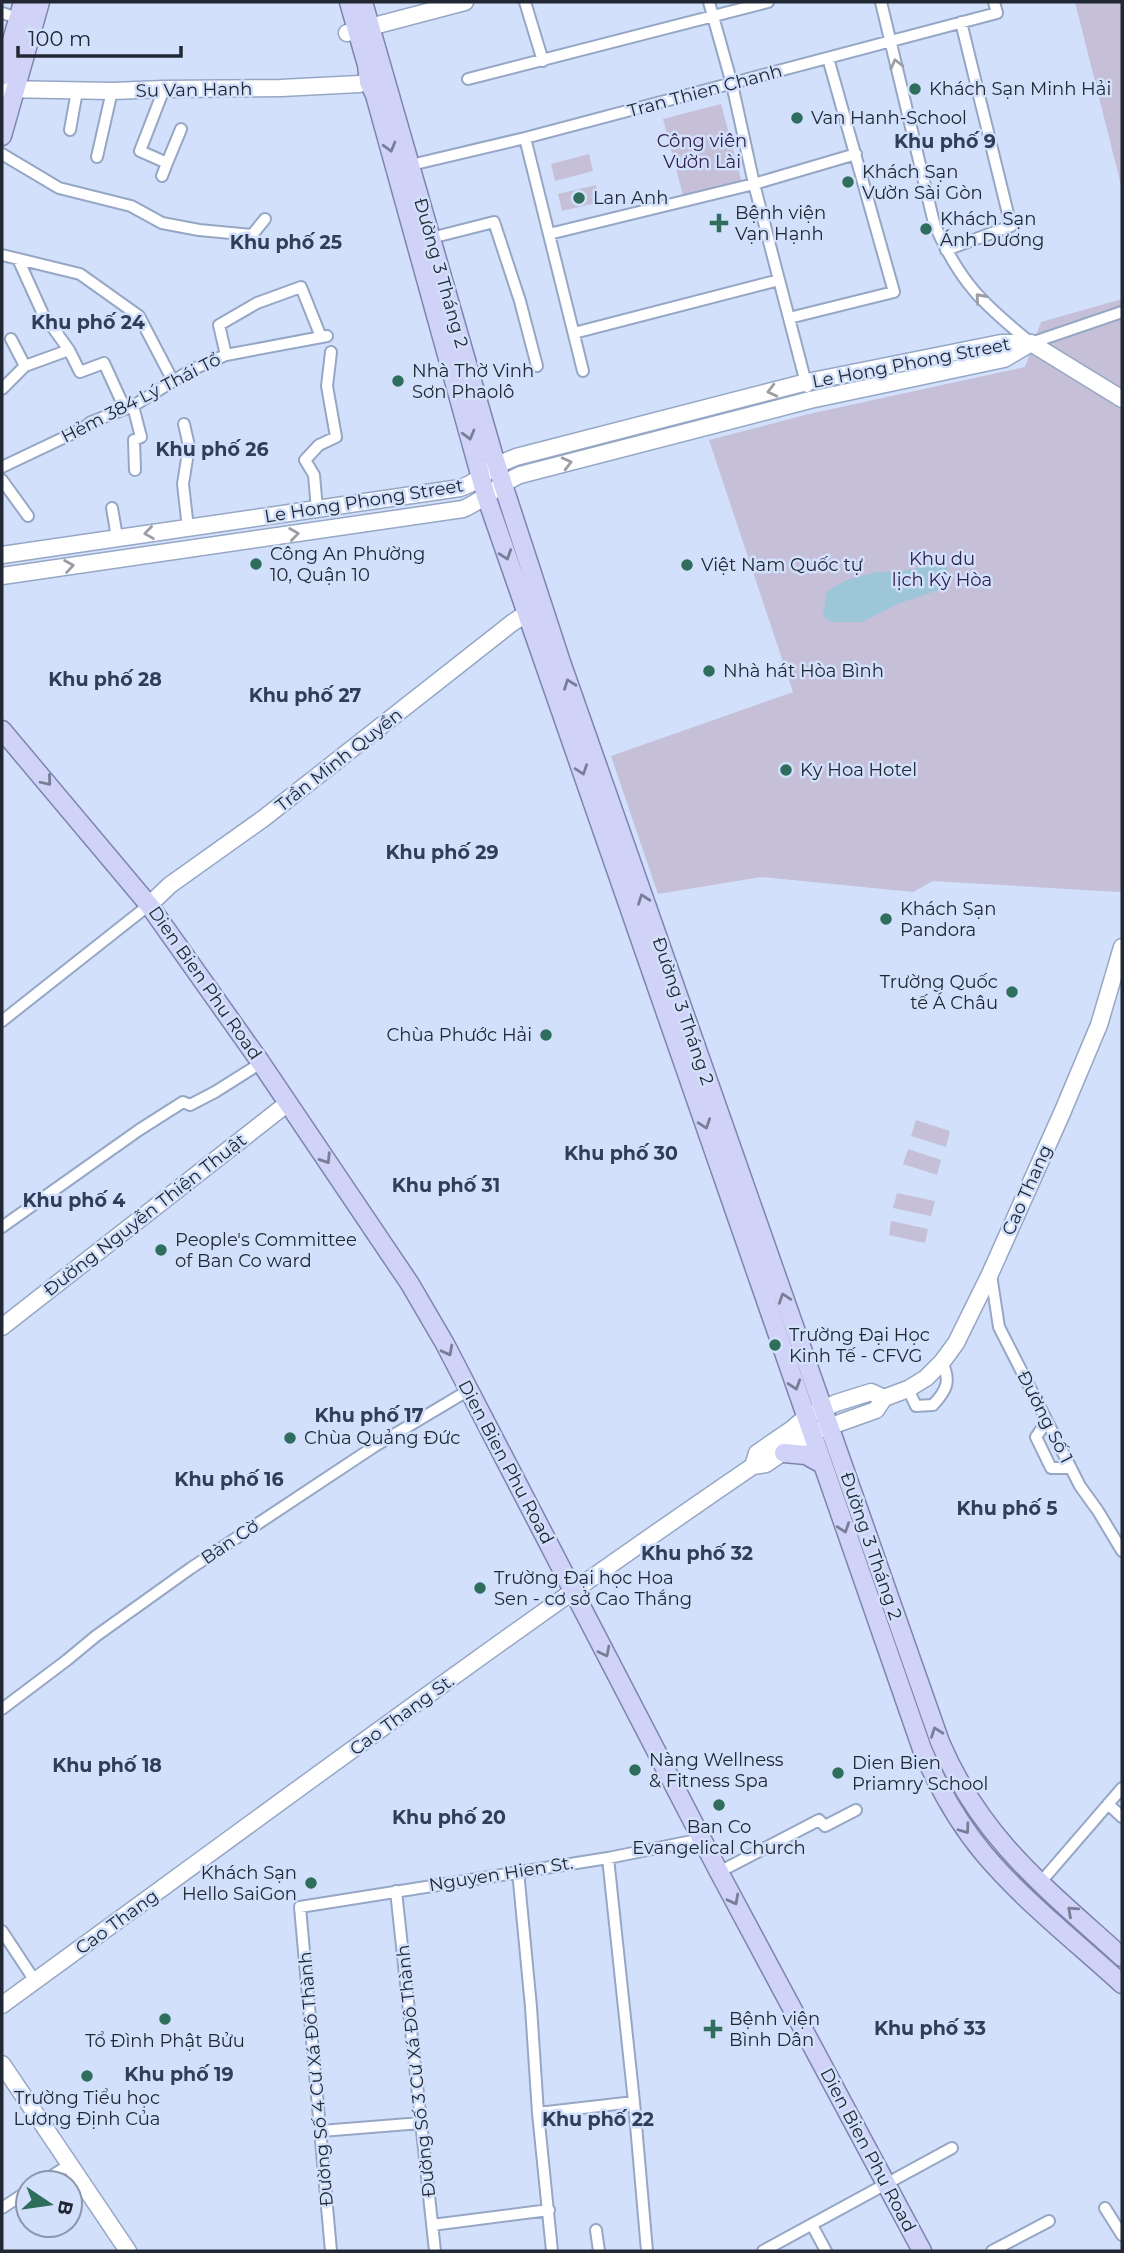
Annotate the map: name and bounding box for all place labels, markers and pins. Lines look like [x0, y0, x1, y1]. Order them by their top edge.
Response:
place label: Khách Sạn Minh Hải [929, 78, 1111, 100]
marker: Khách Sạn Minh Hải [907, 81, 923, 97]
place label: Van Hanh-School [811, 107, 967, 129]
marker: Van Hanh-School [789, 110, 805, 126]
place label: Khách Sạn Vườn Sài Gòn [862, 161, 983, 204]
marker: Khách Sạn Vườn Sài Gòn [840, 174, 856, 190]
place label: Lan Anh [593, 187, 668, 209]
marker: Lan Anh [571, 190, 587, 206]
place label: Bệnh viện Vạn Hạnh [735, 202, 826, 245]
place label: Khách Sạn Ánh Dương [940, 208, 1044, 251]
marker: Bệnh viện Vạn Hạnh [709, 213, 729, 233]
marker: Khách Sạn Ánh Dương [918, 221, 934, 237]
place label: Nhà Thờ Vinh Sơn Phaolô [412, 360, 534, 403]
marker: Nhà Thờ Vinh Sơn Phaolô [390, 373, 406, 389]
place label: Công An Phường 10, Quận 10 [270, 543, 425, 586]
place label: Việt Nam Quốc tự [701, 554, 863, 576]
marker: Công An Phường 10, Quận 10 [248, 556, 264, 572]
marker: Việt Nam Quốc tự [679, 557, 695, 573]
place label: Nhà hát Hòa Bình [723, 660, 884, 682]
marker: Nhà hát Hòa Bình [701, 663, 717, 679]
place label: Ky Hoa Hotel [800, 759, 917, 781]
marker: Ky Hoa Hotel [778, 762, 794, 778]
place label: Khách Sạn Pandora [900, 898, 996, 941]
marker: Khách Sạn Pandora [878, 911, 894, 927]
place label: Trường Quốc tế Á Châu [880, 971, 998, 1014]
marker: Trường Quốc tế Á Châu [1004, 984, 1020, 1000]
place label: Chùa Phước Hải [386, 1024, 532, 1046]
marker: Chùa Phước Hải [538, 1027, 554, 1043]
place label: People's Committee of Ban Co ward [175, 1229, 357, 1272]
marker: People's Committee of Ban Co ward [153, 1242, 169, 1258]
place label: Trường Đại Học Kinh Tế - CFVG [789, 1324, 930, 1367]
marker: Trường Đại Học Kinh Tế - CFVG [767, 1337, 783, 1353]
place label: Chùa Quảng Đức [304, 1427, 460, 1449]
marker: Chùa Quảng Đức [282, 1430, 298, 1446]
place label: Trường Đại học Hoa Sen - cơ sở Cao Thắng [494, 1567, 692, 1610]
marker: Trường Đại học Hoa Sen - cơ sở Cao Thắng [472, 1580, 488, 1596]
place label: Nàng Wellness & Fitness Spa [649, 1749, 784, 1792]
place label: Dien Bien Priamry School [852, 1752, 988, 1795]
marker: Nàng Wellness & Fitness Spa [627, 1762, 643, 1778]
marker: Dien Bien Priamry School [830, 1765, 846, 1781]
marker: Ban Co Evangelical Church [711, 1797, 727, 1813]
place label: Ban Co Evangelical Church [632, 1816, 806, 1859]
place label: Khách Sạn Hello SaiGon [182, 1862, 297, 1905]
marker: Khách Sạn Hello SaiGon [303, 1875, 319, 1891]
place label: Bệnh viện Bình Dân [729, 2008, 820, 2051]
marker: Tổ Đình Phật Bửu [157, 2011, 173, 2027]
marker: Bệnh viện Bình Dân [703, 2019, 723, 2039]
place label: Tổ Đình Phật Bửu [85, 2030, 245, 2052]
marker: Trường Tiểu học Lương Định Của [79, 2068, 95, 2084]
place label: Trường Tiểu học Lương Định Của [14, 2087, 160, 2130]

